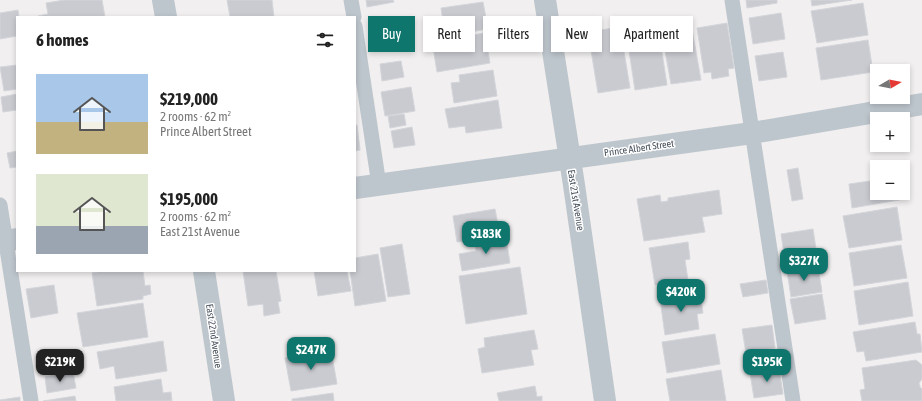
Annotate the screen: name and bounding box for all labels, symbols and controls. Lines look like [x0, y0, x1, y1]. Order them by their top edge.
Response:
chip: Buy [368, 16, 415, 52]
chip: Rent [423, 16, 475, 52]
chip: Filters [483, 16, 543, 52]
chip: New [551, 16, 602, 52]
chip: Apartment [610, 16, 693, 52]
icon: filters [314, 29, 336, 51]
text: 6 homes [36, 30, 89, 50]
north arrow [870, 64, 910, 104]
map controls [870, 64, 910, 200]
text: $219,000 [160, 89, 218, 109]
icon: home [68, 90, 116, 138]
text: 2 rooms · 62 m² [160, 109, 231, 124]
button: + [870, 112, 910, 152]
text: Prince Albert Street [160, 124, 252, 139]
street label: Prince Albert Street [603, 138, 675, 158]
button: − [870, 160, 910, 200]
street label: East 21st Avenue [566, 169, 586, 232]
text: $195,000 [160, 189, 218, 209]
icon: home [68, 190, 116, 238]
text: 2 rooms · 62 m² [160, 209, 231, 224]
pin: $183K [458, 221, 514, 255]
text: East 21st Avenue [160, 224, 240, 239]
text: $183K [471, 226, 501, 241]
pin: $327K [776, 248, 832, 282]
text: $327K [789, 253, 819, 268]
pin: $420K [653, 279, 709, 313]
text: $420K [666, 284, 696, 299]
street label: East 22nd Avenue [204, 303, 224, 369]
pin: $247K [283, 337, 339, 371]
text: $247K [296, 342, 326, 357]
pin: $219K [32, 349, 88, 383]
pin: $195K [739, 349, 795, 383]
text: $219K [45, 354, 75, 369]
text: $195K [752, 354, 782, 369]

